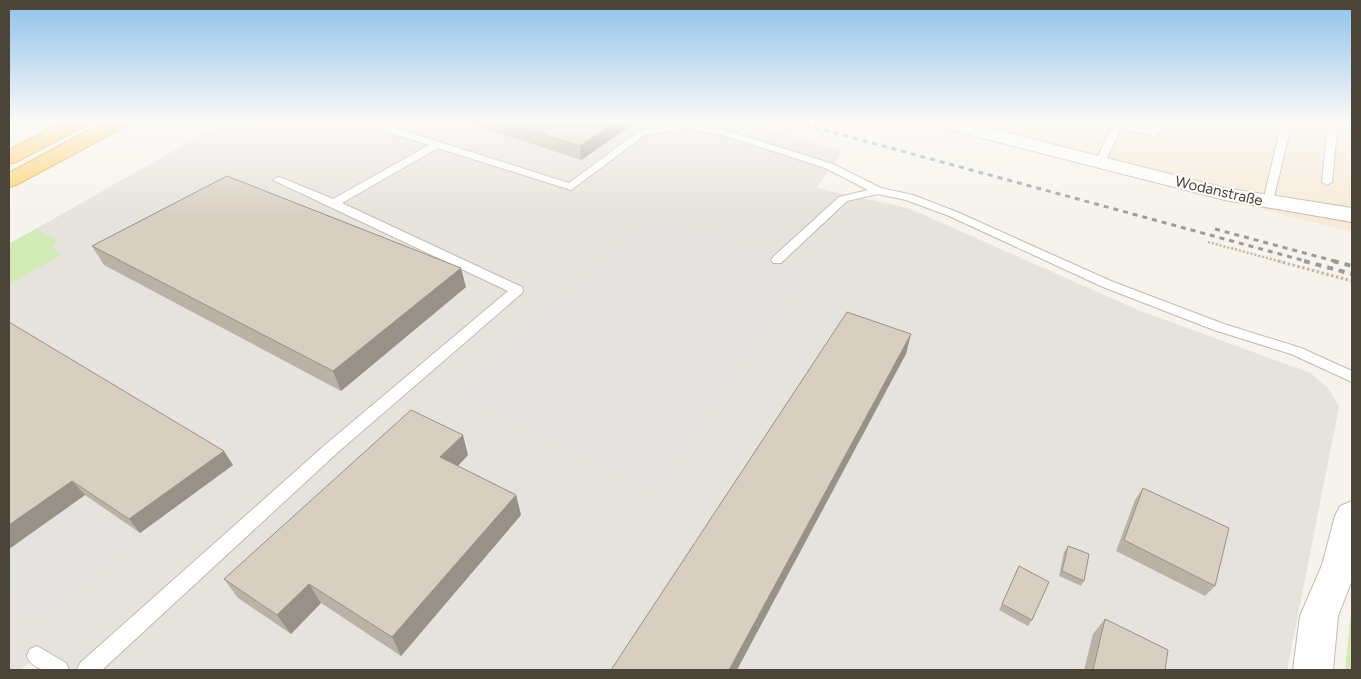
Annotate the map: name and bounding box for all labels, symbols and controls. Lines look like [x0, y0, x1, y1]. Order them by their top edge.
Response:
street label: Wodanstraße [1173, 172, 1265, 210]

